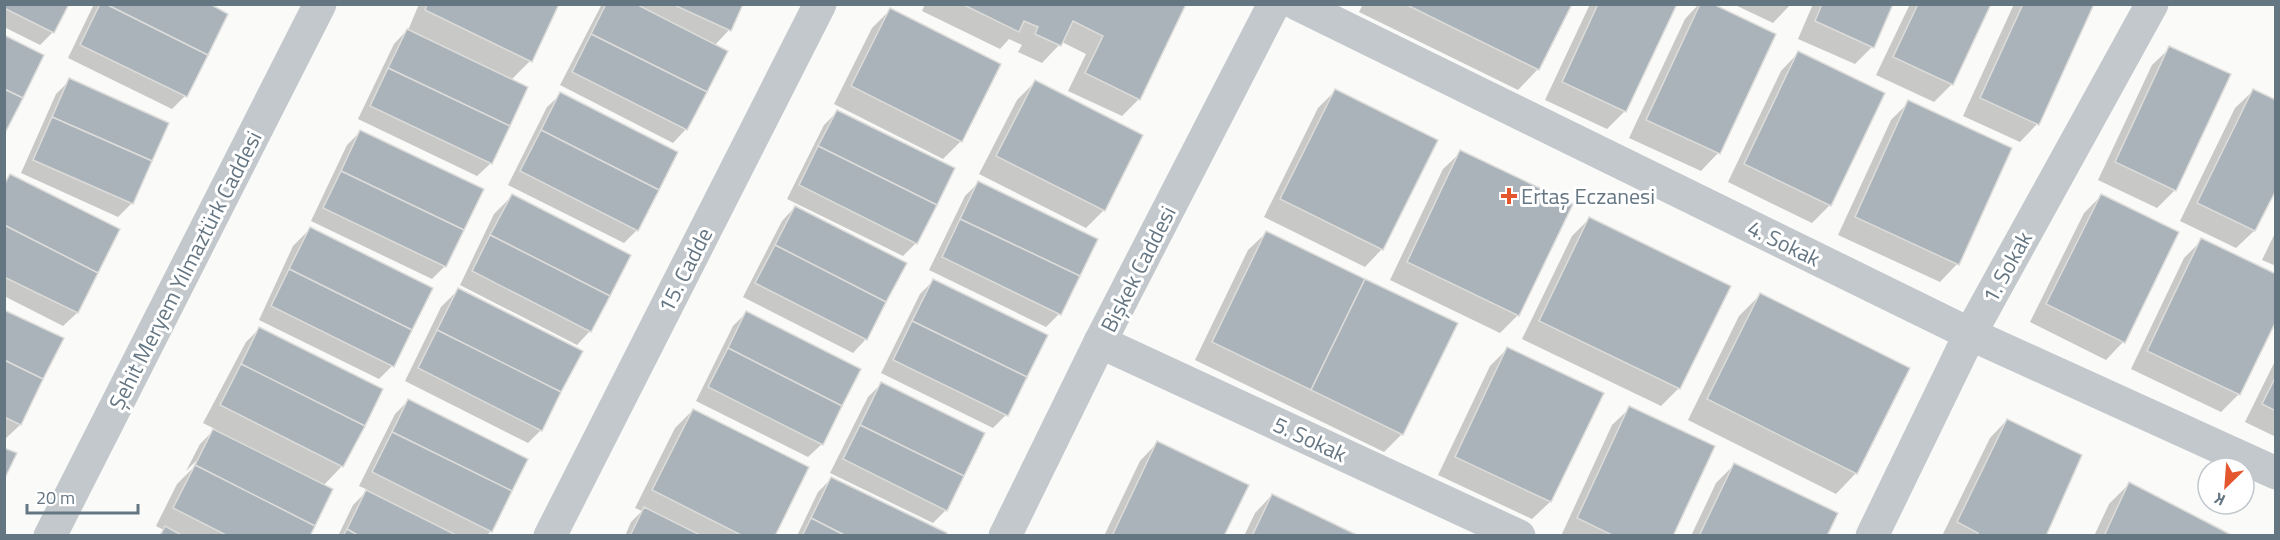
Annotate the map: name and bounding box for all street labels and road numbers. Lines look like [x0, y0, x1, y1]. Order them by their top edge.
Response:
street label: Şehit Meryem Yılmaztürk Caddesi [100, 125, 270, 415]
street label: Bişkek Caddesi [1092, 200, 1184, 338]
street label: 4. Sokak [1742, 211, 1827, 275]
street label: 15. Cadde [649, 221, 721, 319]
street label: 1. Sokak [1973, 224, 2041, 309]
street label: 5. Sokak [1268, 407, 1353, 471]

